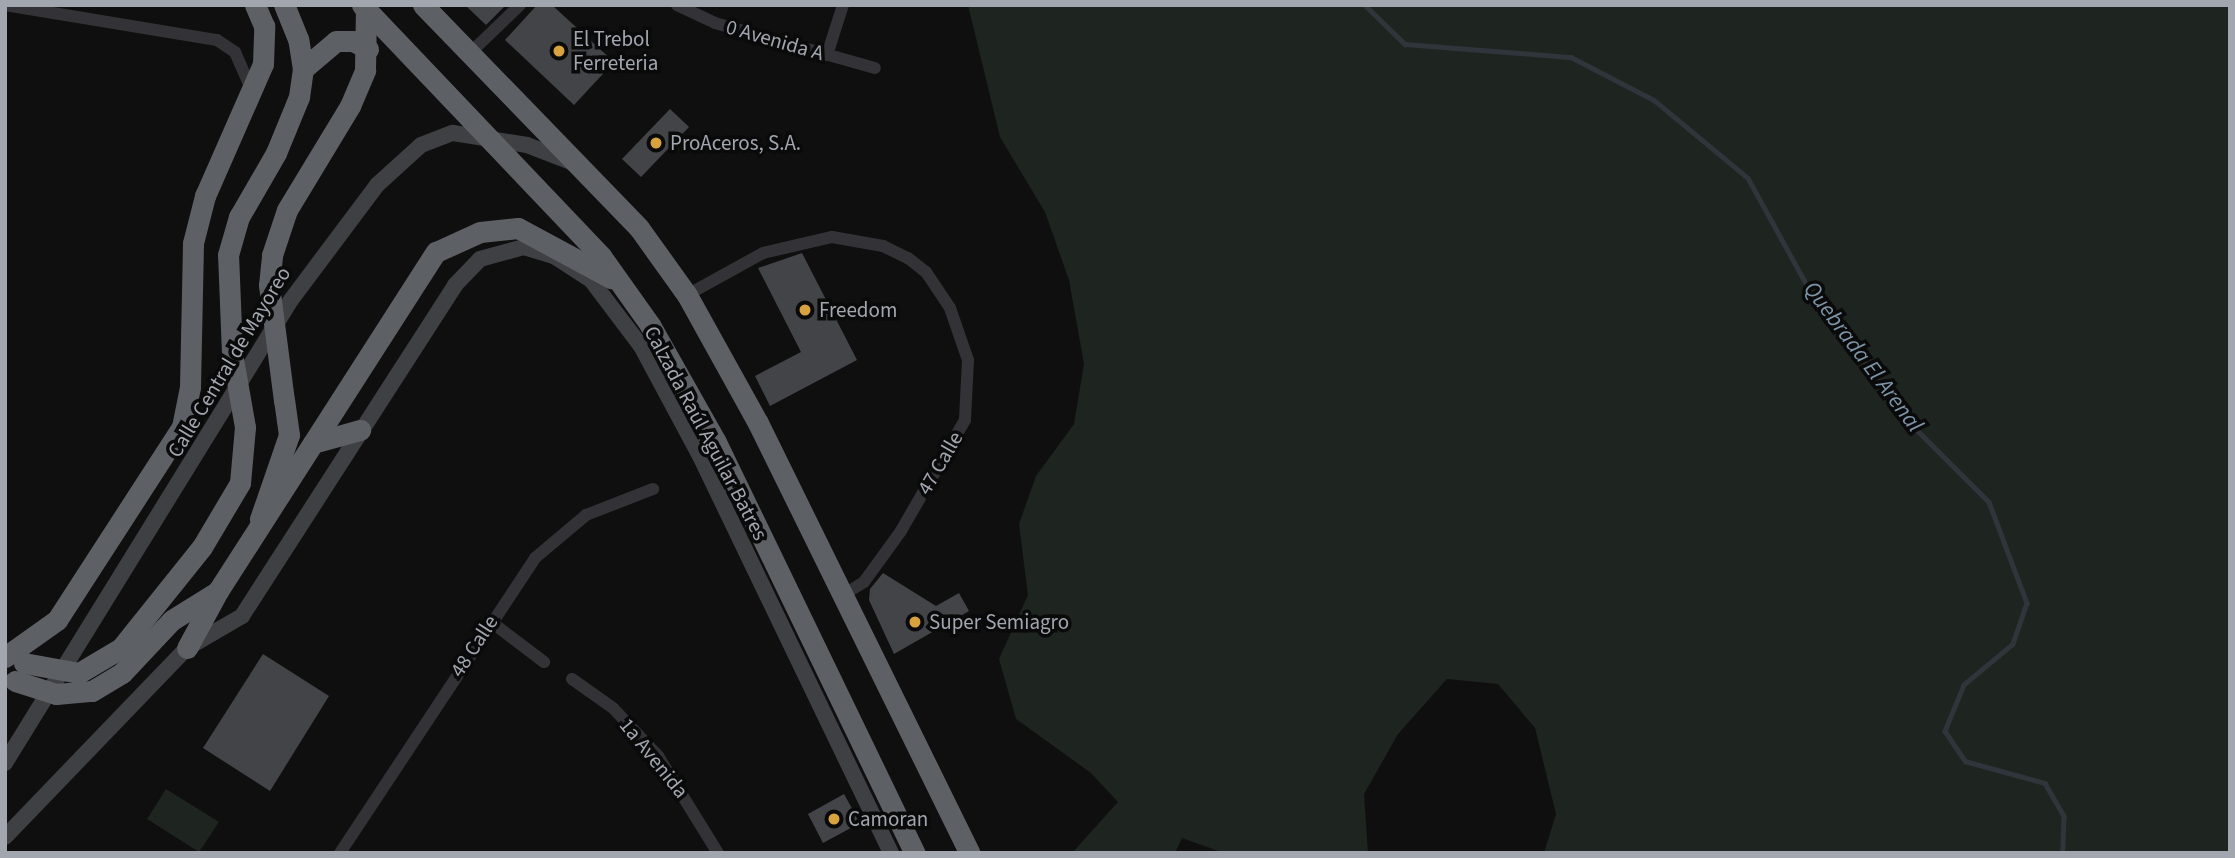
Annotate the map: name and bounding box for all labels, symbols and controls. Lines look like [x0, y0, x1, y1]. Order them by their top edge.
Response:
street label: 0 Avenida A [723, 14, 827, 66]
place label: El Trebol Ferreteria [573, 26, 658, 76]
marker: El Trebol Ferreteria [551, 43, 567, 59]
place label: ProAceros, S.A. [670, 130, 801, 156]
marker: ProAceros, S.A. [648, 135, 664, 151]
street label: Calle Central de Mayoreo [162, 262, 296, 462]
water label: Quebrada El Arenal [1797, 276, 1929, 438]
place label: Freedom [819, 297, 897, 323]
marker: Freedom [797, 302, 813, 318]
street label: Calzada Raúl Aguilar Batres [639, 322, 773, 544]
street label: 47 Calle [912, 427, 968, 499]
place label: Super Semiagro [929, 609, 1069, 635]
street label: 48 Calle [445, 610, 503, 682]
marker: Super Semiagro [907, 614, 923, 630]
street label: 1a Avenida [614, 713, 694, 803]
place label: Camoran [848, 806, 928, 832]
marker: Camoran [826, 811, 842, 827]

